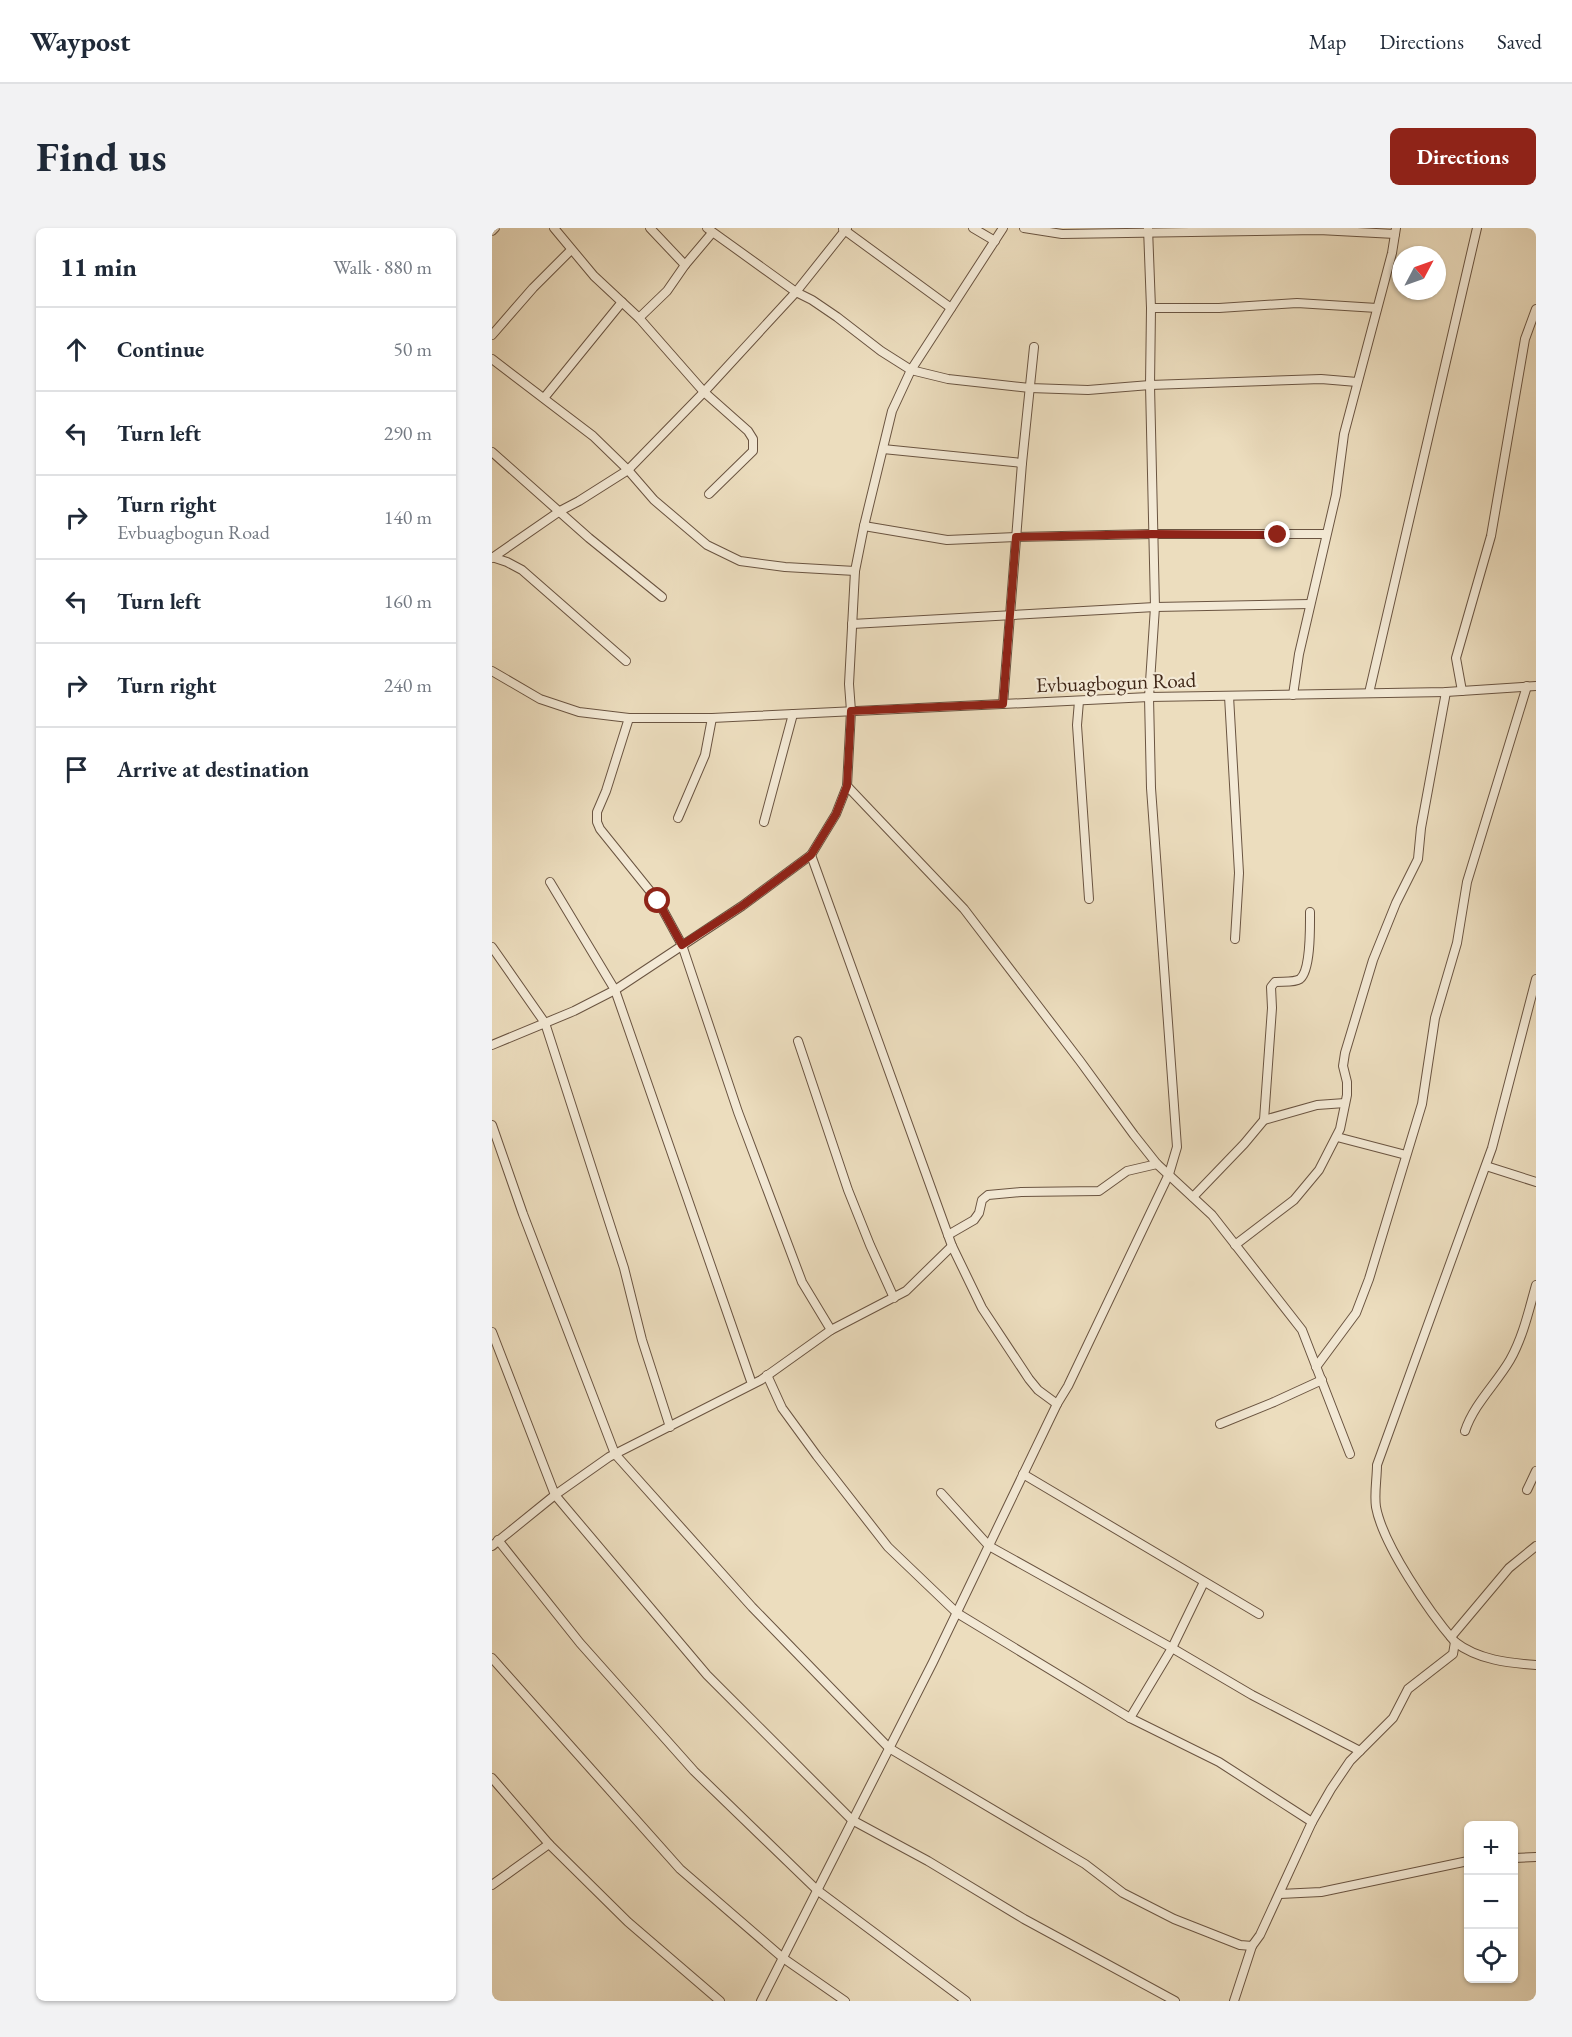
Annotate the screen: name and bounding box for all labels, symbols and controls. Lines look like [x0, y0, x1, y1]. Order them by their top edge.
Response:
text: Waypost [30, 23, 131, 59]
text: Map [1309, 28, 1346, 55]
text: Directions [1379, 28, 1464, 55]
text: Saved [1497, 28, 1542, 55]
button: Directions [1390, 128, 1536, 185]
text: Find us [36, 129, 167, 184]
north arrow [1392, 246, 1446, 300]
text: 11 min [60, 250, 137, 284]
text: Walk · 880 m [333, 254, 432, 280]
icon: ahead [60, 333, 93, 366]
text: Continue [117, 335, 204, 364]
text: 50 m [393, 336, 432, 362]
icon: left [60, 417, 93, 450]
text: Turn left [117, 419, 201, 448]
text: 290 m [384, 420, 432, 446]
text: Turn right [117, 490, 216, 519]
icon: right [60, 501, 93, 534]
text: 140 m [384, 504, 432, 530]
text: Evbuagbogun Road [117, 519, 270, 545]
route end [1264, 521, 1290, 547]
icon: left [60, 585, 93, 618]
text: Turn left [117, 587, 201, 616]
text: 160 m [384, 588, 432, 614]
street label: Evbuagbogun Road [1035, 666, 1197, 698]
icon: right [60, 669, 93, 702]
text: Turn right [117, 671, 216, 700]
text: 240 m [384, 672, 432, 698]
icon: arrive [60, 753, 93, 786]
text: Arrive at destination [117, 755, 309, 784]
route start [644, 887, 670, 913]
map controls [1464, 1821, 1518, 1983]
button: + [1464, 1821, 1518, 1875]
button: − [1464, 1875, 1518, 1929]
button: locate [1464, 1929, 1518, 1983]

